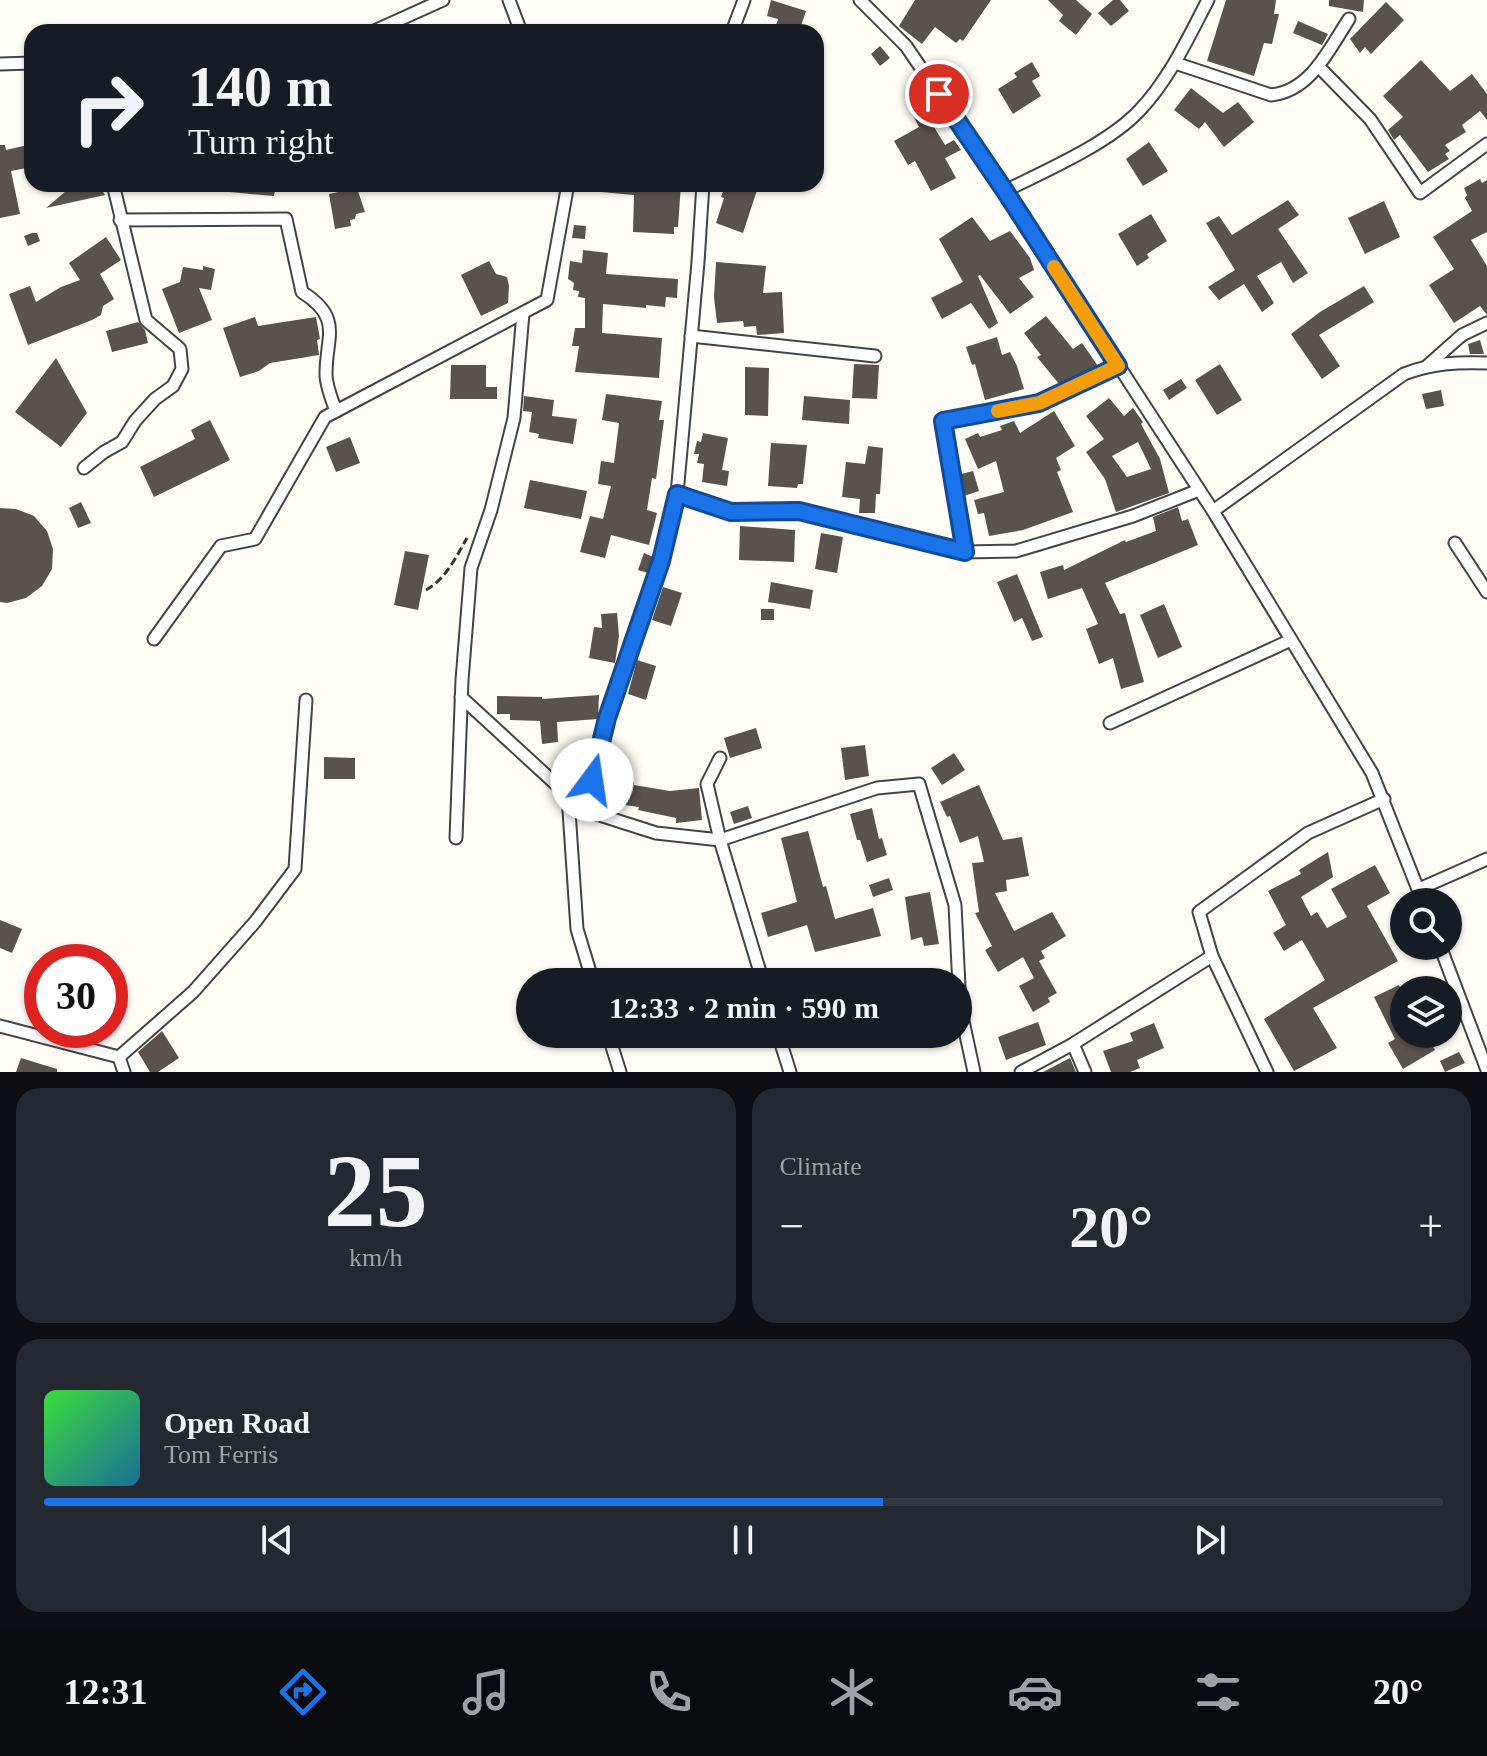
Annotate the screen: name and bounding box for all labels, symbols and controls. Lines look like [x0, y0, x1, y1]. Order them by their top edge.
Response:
icon: right [56, 56, 160, 160]
text: 140 m [188, 56, 333, 118]
pin [905, 60, 973, 128]
icon: arrive [917, 72, 961, 116]
text: Turn right [188, 122, 334, 162]
position arrow [550, 738, 634, 822]
map controls [1390, 888, 1462, 1048]
button: search [1390, 888, 1462, 960]
speed limit sign: 30 [24, 944, 128, 1048]
button: layers [1390, 976, 1462, 1048]
text: 12:33 · 2 min · 590 m [609, 991, 879, 1024]
text: 25 [324, 1133, 428, 1248]
text: Climate [780, 1152, 862, 1181]
text: 20° [1069, 1194, 1153, 1260]
text: − [780, 1202, 804, 1251]
text: + [1418, 1202, 1443, 1251]
text: km/h [349, 1243, 402, 1272]
text: Open Road [164, 1406, 310, 1439]
text: Tom Ferris [164, 1440, 278, 1469]
icon: previous [255, 1518, 299, 1562]
icon: pause [721, 1518, 765, 1562]
icon: next [1188, 1518, 1232, 1562]
icon: directions [275, 1664, 331, 1720]
icon: music [458, 1664, 514, 1720]
icon: phone [641, 1664, 697, 1720]
icon: climate [824, 1664, 880, 1720]
icon: car [1007, 1664, 1063, 1720]
icon: filters [1190, 1664, 1246, 1720]
text: 12:31 [64, 1672, 148, 1712]
text: 20° [1373, 1672, 1423, 1712]

